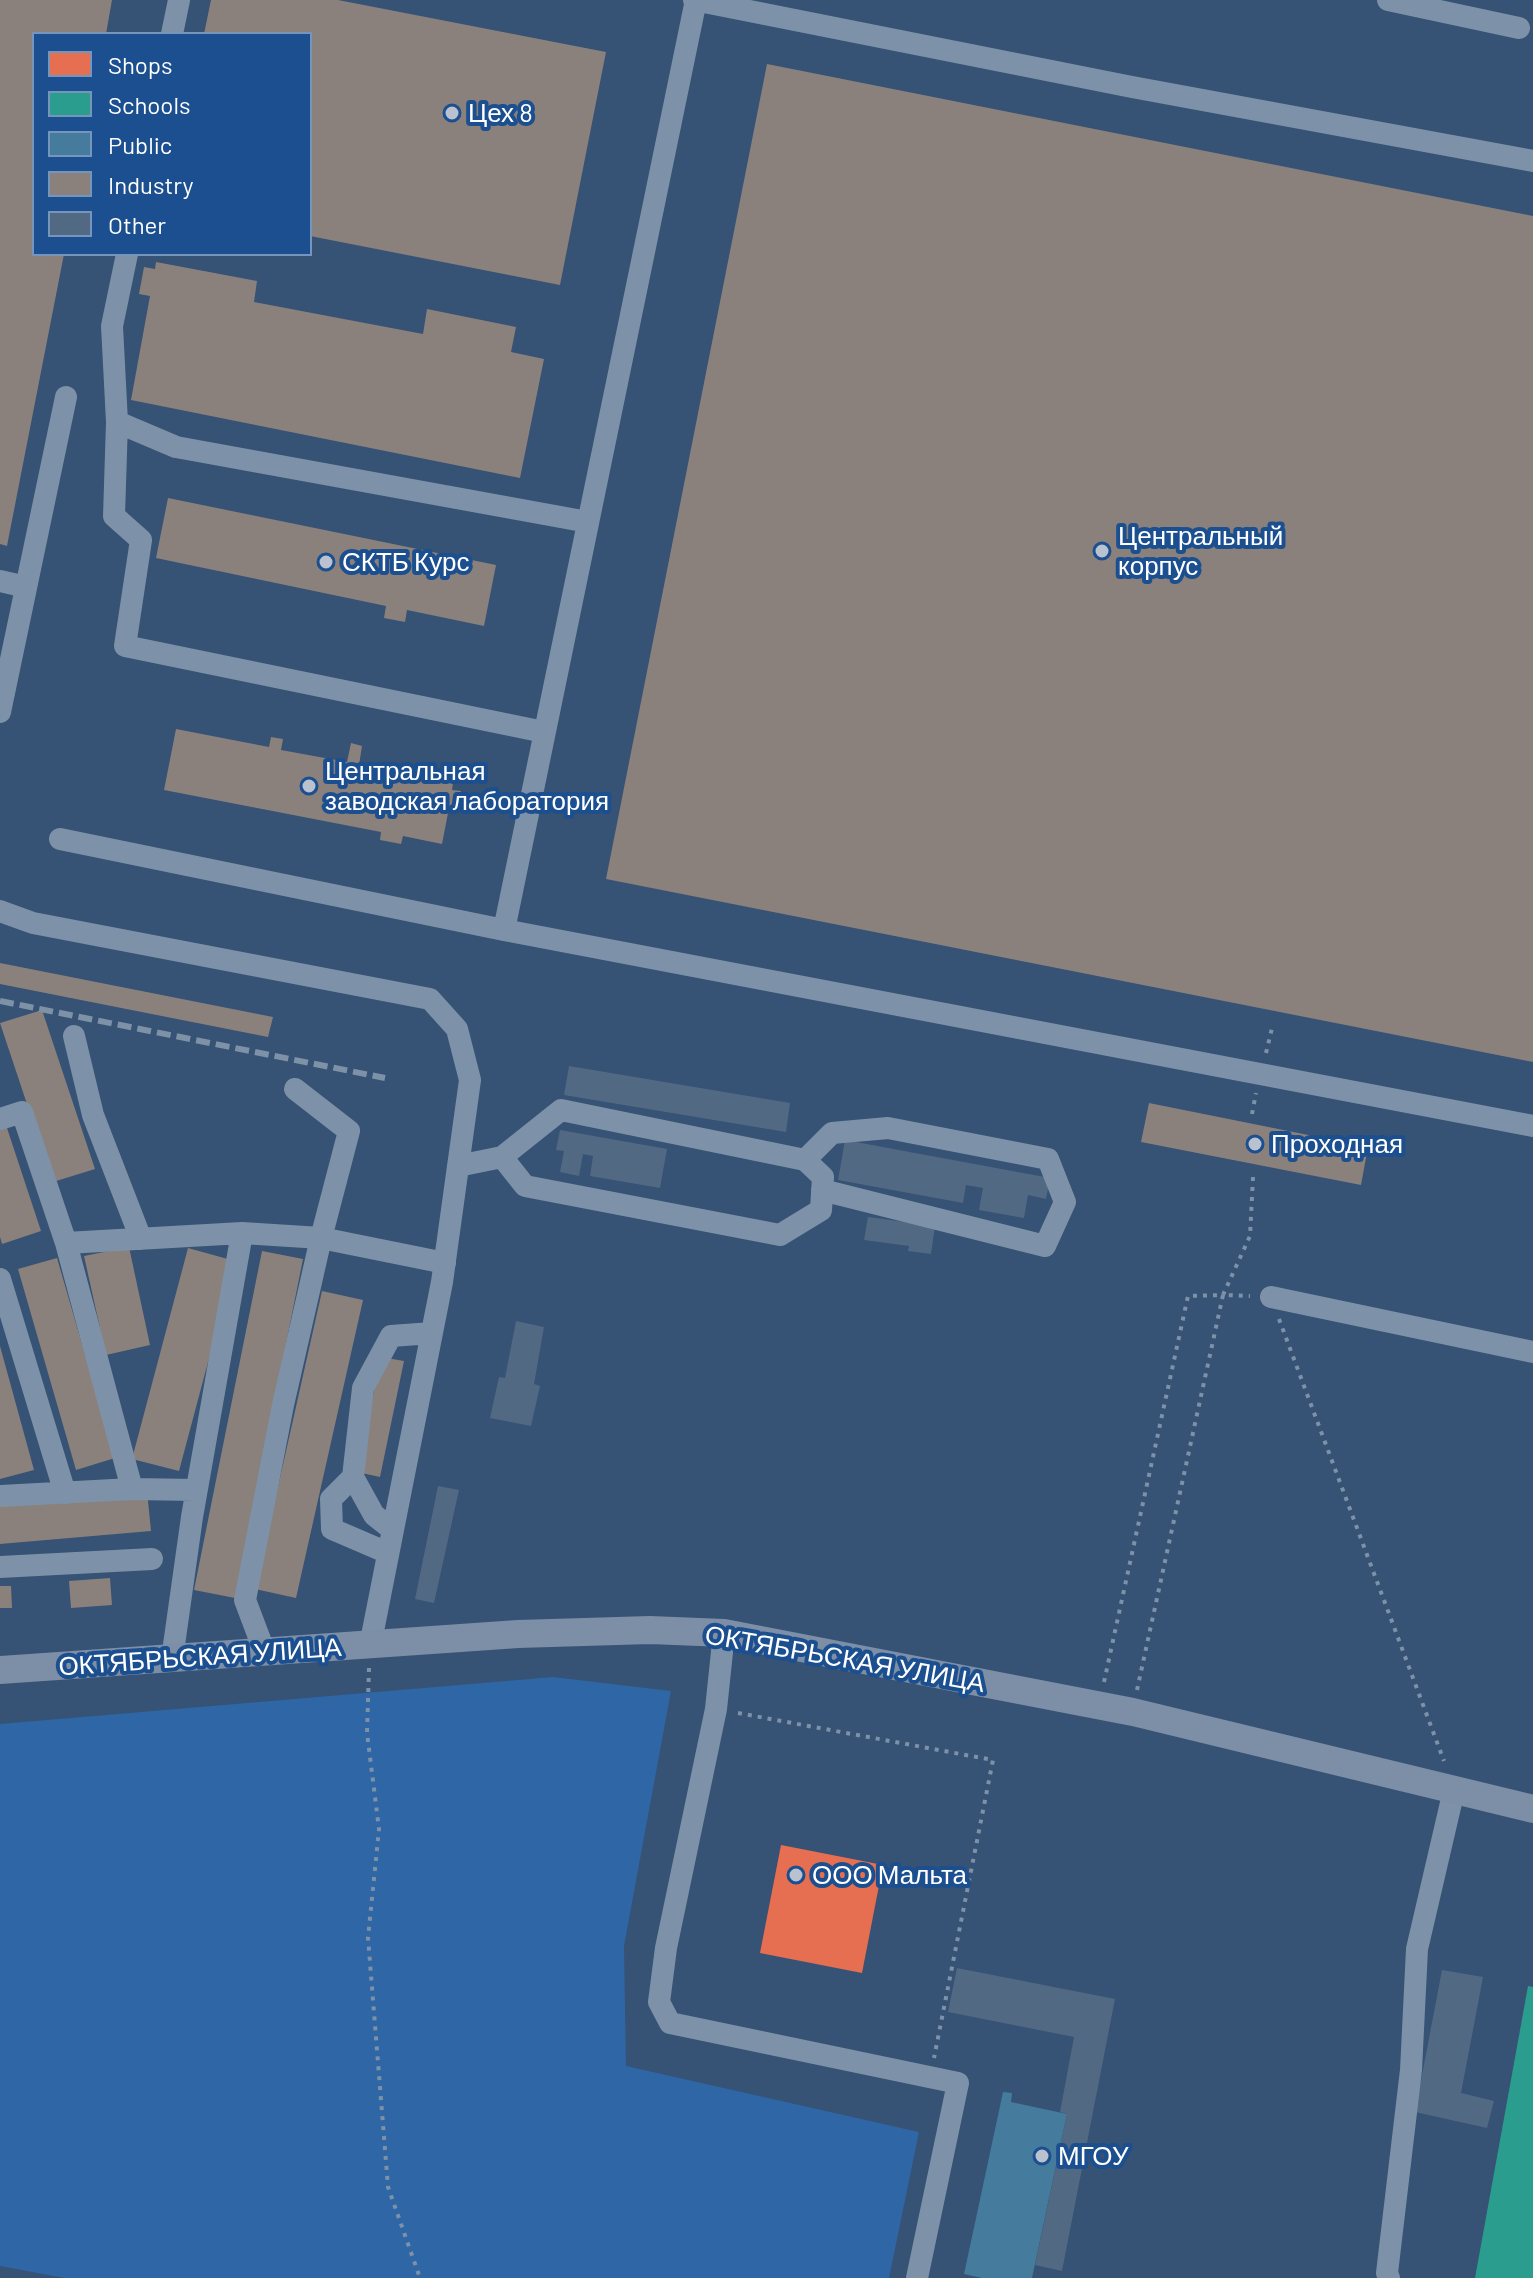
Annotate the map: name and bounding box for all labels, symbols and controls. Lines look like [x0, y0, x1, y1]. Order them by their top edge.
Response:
legend [32, 32, 312, 256]
text: Shops [108, 50, 173, 79]
text: Schools [108, 90, 191, 119]
place label: Цех 8 [468, 97, 533, 129]
marker: Цех 8 [443, 104, 461, 122]
text: Public [108, 130, 172, 159]
text: Industry [108, 170, 194, 199]
text: Other [108, 210, 166, 239]
place label: Центральный корпус [1118, 520, 1283, 582]
marker: Центральный корпус [1093, 542, 1111, 560]
place label: СКТБ Курс [342, 546, 469, 578]
marker: СКТБ Курс [317, 553, 335, 571]
place label: Центральная заводская лаборатория [325, 755, 609, 816]
marker: Центральная заводская лаборатория [300, 777, 318, 795]
place label: Проходная [1271, 1128, 1403, 1160]
marker: Проходная [1246, 1135, 1264, 1153]
street label: ОКТЯБРЬСКАЯ УЛИЦА [703, 1619, 987, 1699]
street label: ОКТЯБРЬСКАЯ УЛИЦА [57, 1632, 343, 1682]
place label: ООО Мальта [812, 1859, 967, 1891]
marker: ООО Мальта [787, 1866, 805, 1884]
place label: МГОУ [1058, 2140, 1128, 2172]
marker: МГОУ [1033, 2147, 1051, 2165]

